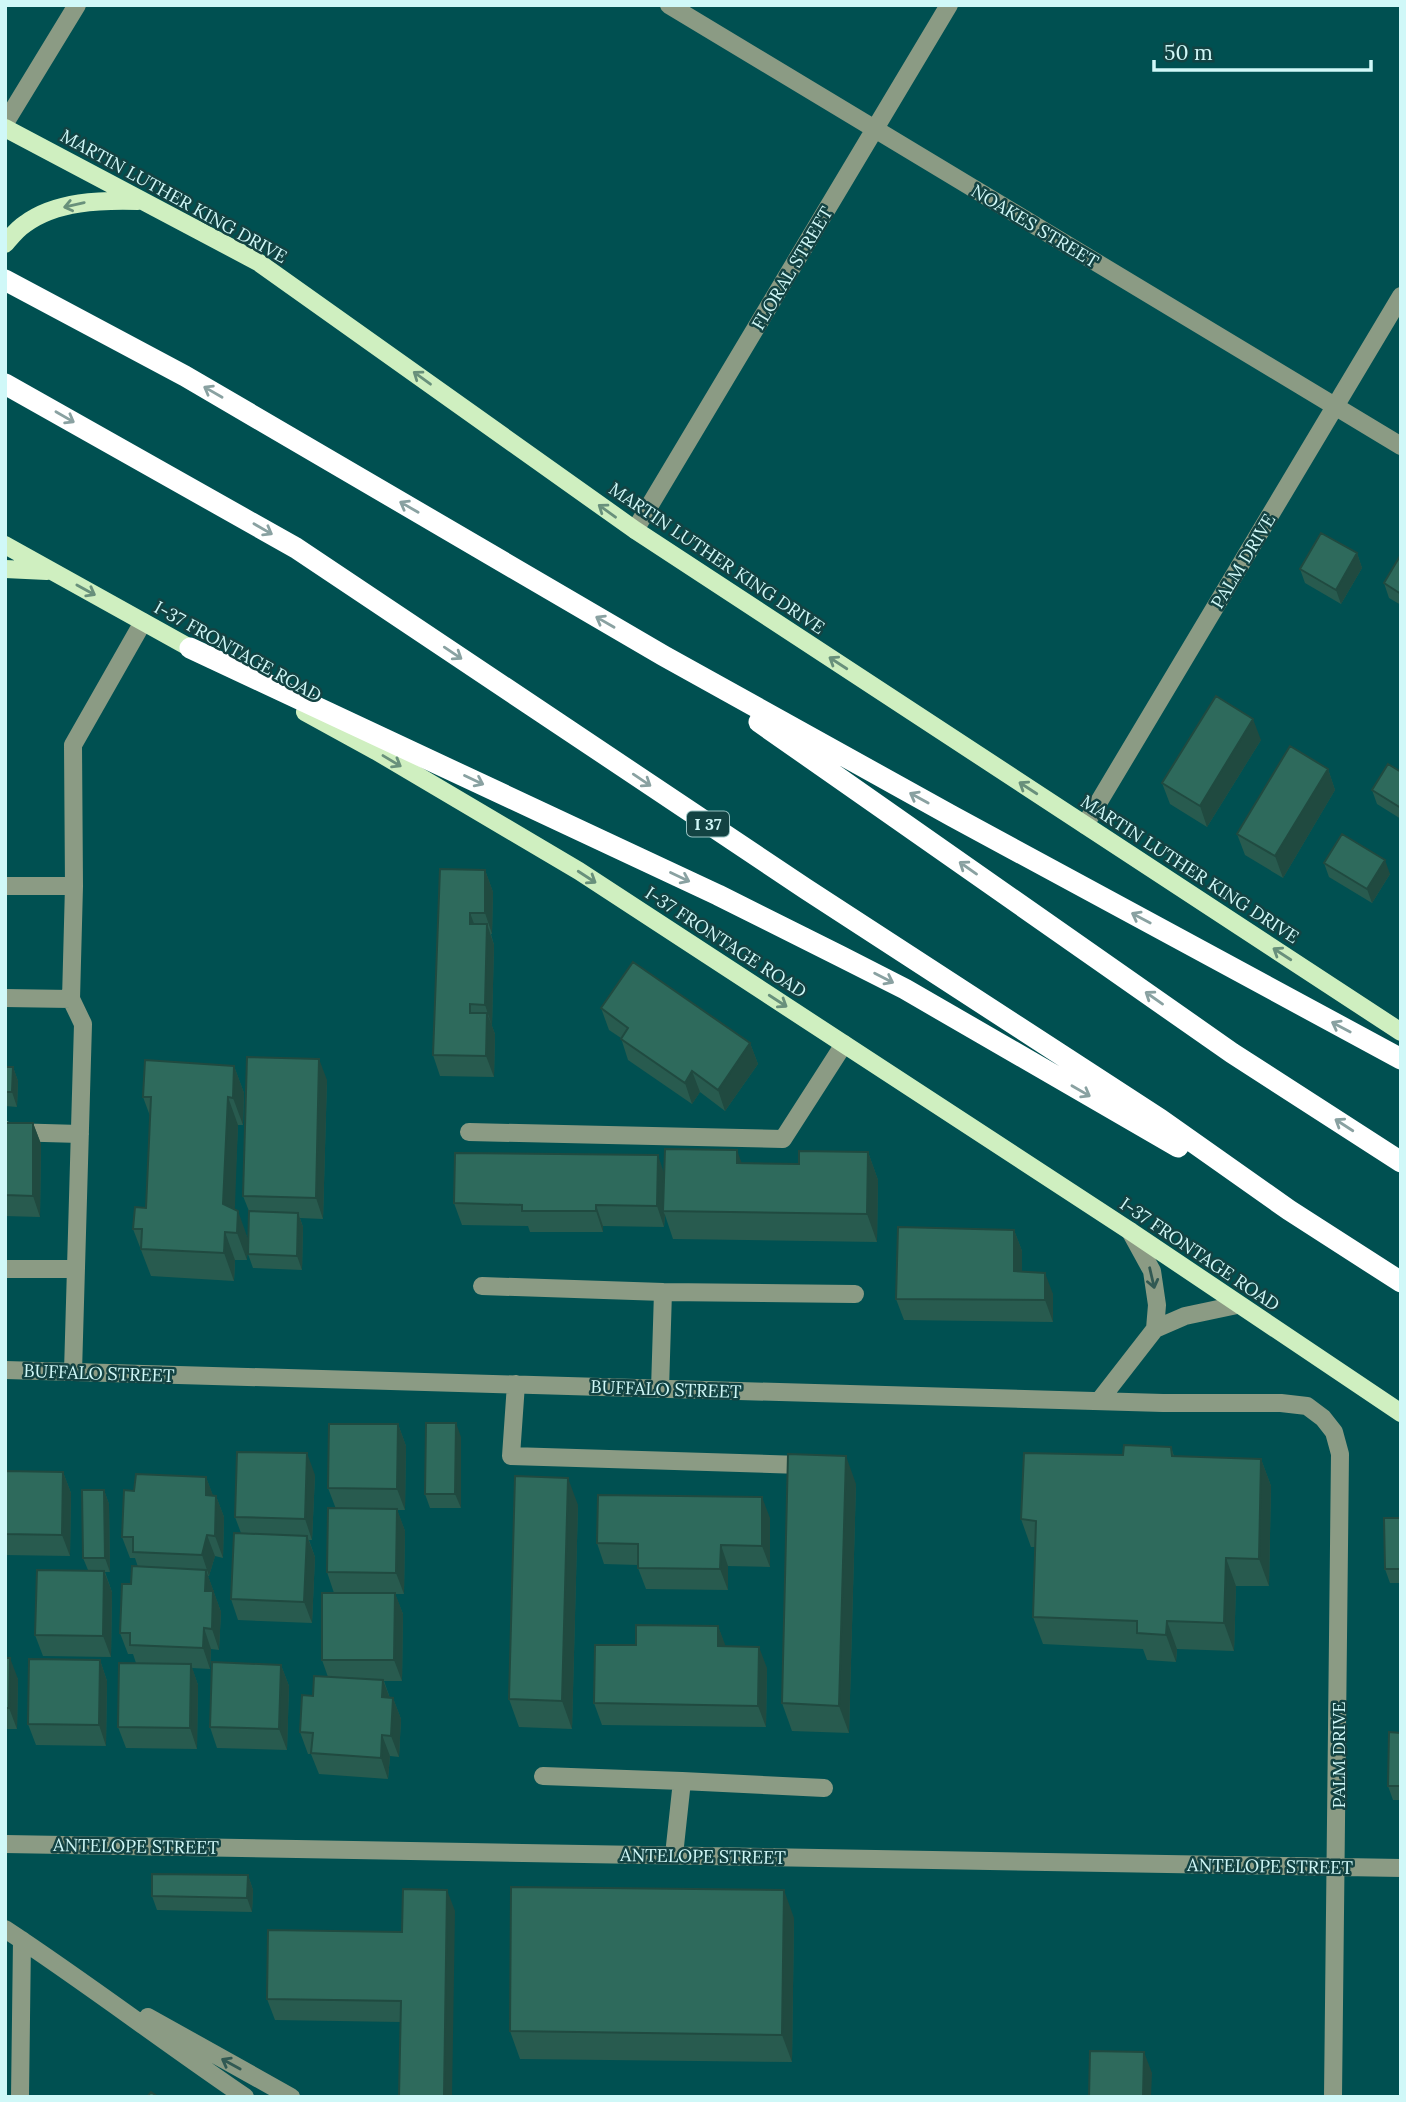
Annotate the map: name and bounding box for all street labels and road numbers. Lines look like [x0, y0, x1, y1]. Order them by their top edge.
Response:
street label: MARTIN LUTHER KING DRIVE [57, 124, 291, 268]
street label: NOAKES STREET [967, 179, 1103, 273]
street label: FLORAL STREET [746, 202, 838, 334]
street label: MARTIN LUTHER KING DRIVE [605, 477, 829, 639]
street label: PALM DRIVE [1206, 509, 1280, 613]
street label: I-37 FRONTAGE ROAD [150, 595, 326, 707]
street label: MARTIN LUTHER KING DRIVE [1077, 790, 1303, 948]
road number: I 37 [687, 811, 729, 836]
street label: I-37 FRONTAGE ROAD [641, 881, 811, 1003]
street label: I-37 FRONTAGE ROAD [1116, 1192, 1284, 1316]
street label: BUFFALO STREET [23, 1359, 175, 1387]
street label: BUFFALO STREET [590, 1375, 742, 1403]
street label: PALM DRIVE [1327, 1702, 1350, 1808]
street label: ANTELOPE STREET [52, 1833, 219, 1859]
street label: ANTELOPE STREET [619, 1843, 786, 1869]
street label: ANTELOPE STREET [1186, 1853, 1353, 1879]

